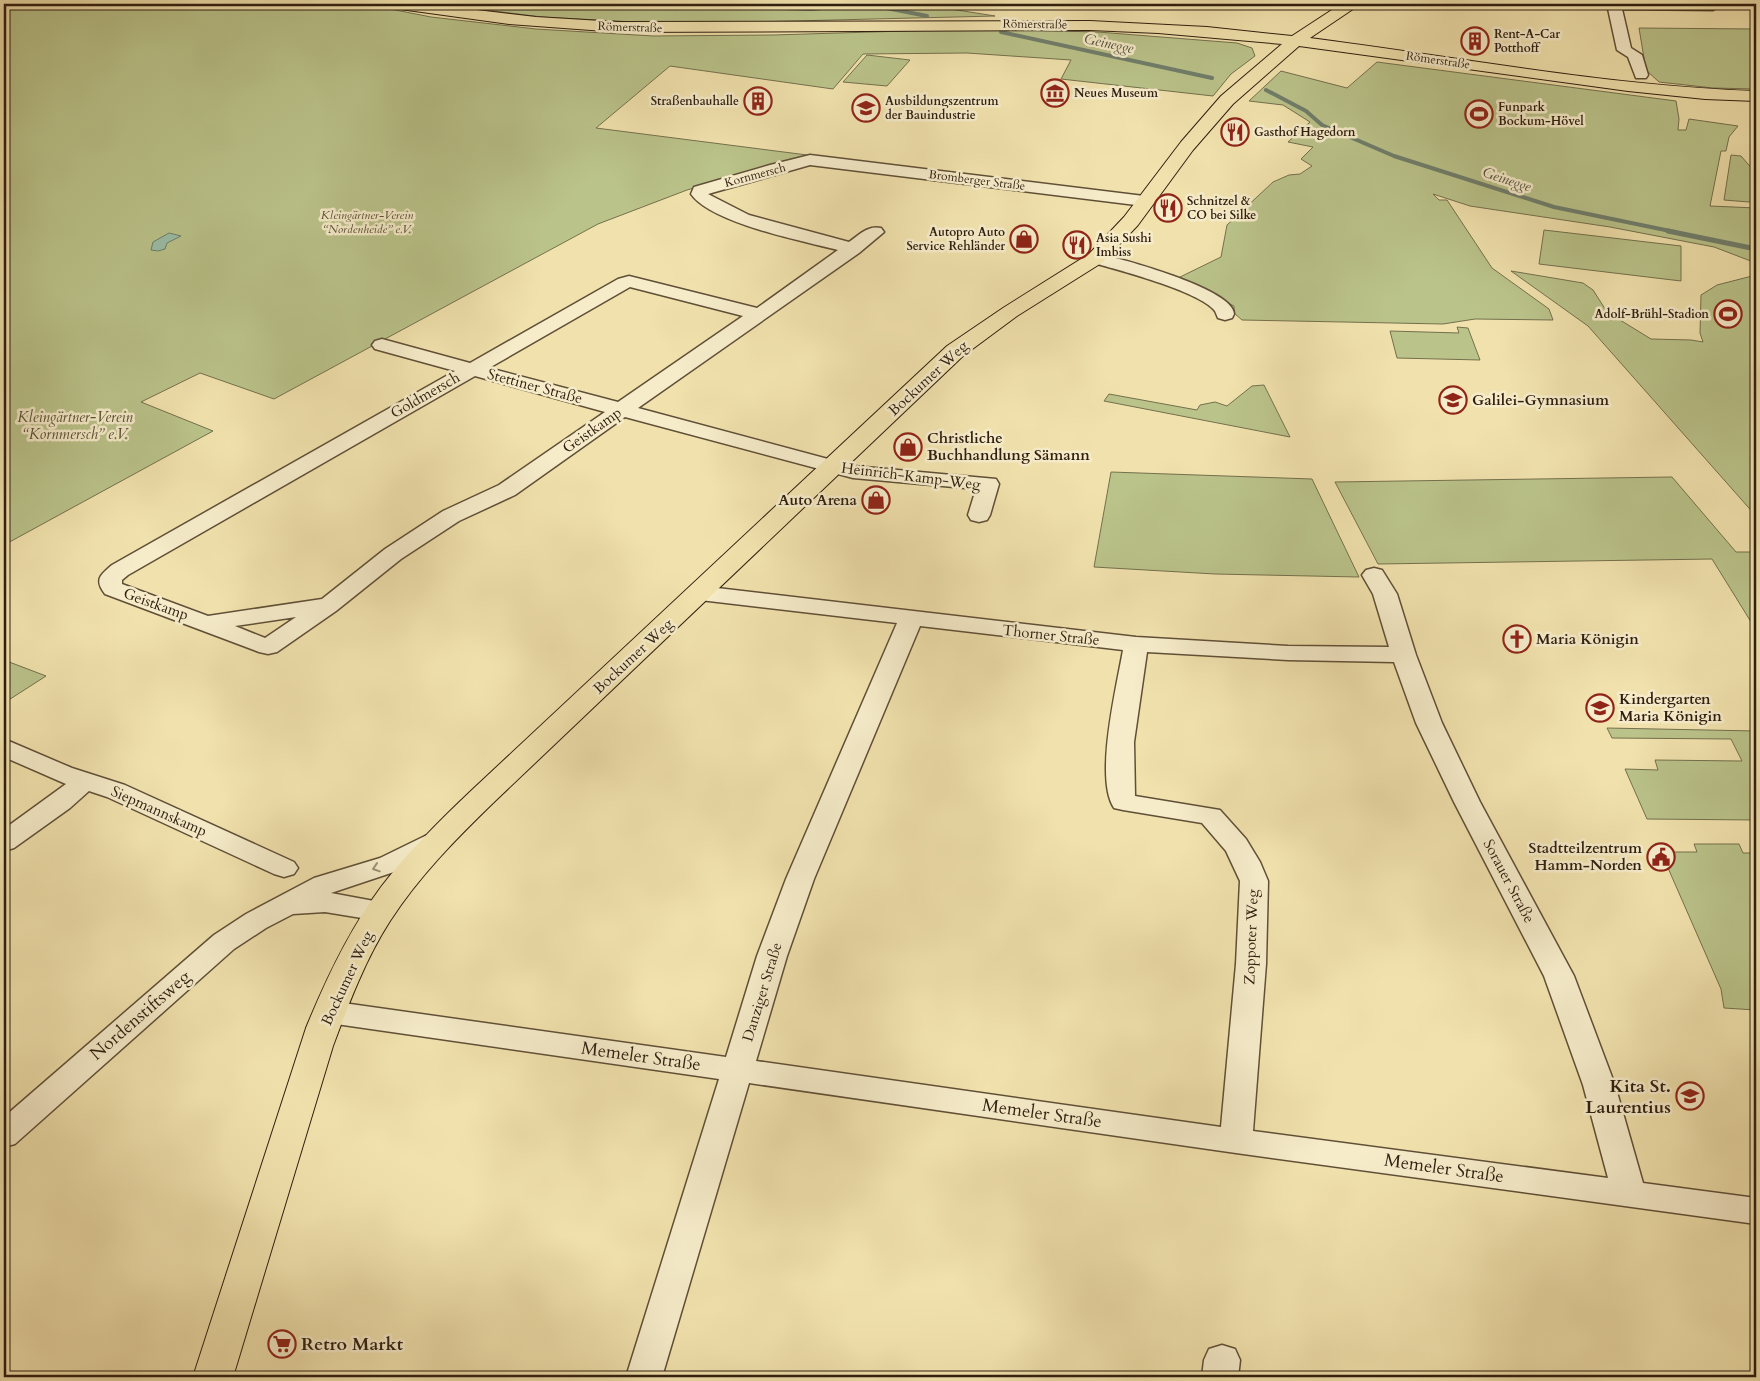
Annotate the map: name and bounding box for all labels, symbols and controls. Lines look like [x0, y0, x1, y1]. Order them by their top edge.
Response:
street label: Römerstraße [1002, 15, 1068, 33]
street label: Römerstraße [597, 18, 663, 36]
building icon: Rent-A-Car Potthoff [1460, 26, 1490, 56]
place label: Rent-A-Car Potthoff [1494, 26, 1560, 56]
water label: Geinegge [1083, 29, 1136, 58]
street label: Römerstraße [1405, 48, 1471, 72]
museum icon: Neues Museum [1040, 78, 1070, 108]
place label: Neues Museum [1074, 85, 1159, 101]
building icon: Straßenbauhalle [743, 86, 773, 116]
place label: Straßenbauhalle [651, 93, 739, 109]
school or university icon: Ausbildungszentrum der Bauindustrie [851, 93, 881, 123]
place label: Ausbildungszentrum der Bauindustrie [885, 93, 999, 123]
sports icon: Funpark Bockum-Hövel [1464, 99, 1494, 129]
place label: Funpark Bockum-Hövel [1498, 99, 1584, 129]
restaurant icon: Gasthof Hagedorn [1220, 117, 1250, 147]
place label: Gasthof Hagedorn [1254, 124, 1356, 140]
street label: Kornmersch [723, 159, 788, 191]
water label: Geinegge [1480, 163, 1534, 196]
street label: Bromberger Straße [928, 166, 1026, 194]
restaurant icon: Schnitzel & CO bei Silke [1153, 193, 1183, 223]
place label: Schnitzel & CO bei Silke [1187, 193, 1256, 223]
park label: Kleingärtner-Verein “Nordenheide” e.V. [321, 207, 413, 237]
place label: Autopro Auto Service Rehländer [906, 224, 1005, 254]
shop icon: Autopro Auto Service Rehländer [1009, 224, 1039, 254]
restaurant icon: Asia Sushi Imbiss [1062, 230, 1092, 260]
place label: Asia Sushi Imbiss [1096, 230, 1152, 260]
sports icon: Adolf-Brühl-Stadion [1713, 299, 1743, 329]
place label: Adolf-Brühl-Stadion [1595, 306, 1709, 322]
street label: Bockumer Weg [884, 335, 973, 420]
street label: Stettiner Straße [485, 364, 585, 408]
street label: Goldmersch [387, 367, 464, 423]
school or university icon: Galilei-Gymnasium [1438, 385, 1468, 415]
place label: Galilei-Gymnasium [1472, 390, 1609, 410]
street label: Geistkamp [558, 402, 626, 458]
park label: Kleingärtner-Verein “Kornmersch” e.V. [17, 407, 134, 444]
place label: Christliche Buchhandlung Sämann [927, 428, 1090, 465]
shop icon: Christliche Buchhandlung Sämann [893, 432, 923, 462]
street label: Heinrich-Kamp-Weg [840, 458, 982, 495]
shop icon: Auto Arena [861, 485, 891, 515]
place label: Auto Arena [778, 490, 858, 510]
street label: Geistkamp [121, 583, 191, 625]
street label: Bockumer Weg [589, 613, 678, 698]
street label: Thorner Straße [1001, 620, 1101, 650]
church icon: Maria Königin [1502, 624, 1532, 654]
place label: Maria Königin [1536, 629, 1639, 649]
place label: Kindergarten Maria Königin [1619, 689, 1722, 726]
school or university icon: Kindergarten Maria Königin [1585, 693, 1615, 723]
street label: Siepmannskamp [108, 781, 210, 841]
street label: Sorauer Straße [1479, 836, 1540, 927]
place label: Stadtteilzentrum Hamm-Norden [1529, 838, 1642, 875]
public building icon: Stadtteilzentrum Hamm-Norden [1646, 842, 1676, 872]
one-way arrow [372, 863, 381, 873]
street label: Zoppoter Weg [1239, 888, 1263, 985]
street label: Bockumer Weg [316, 927, 378, 1029]
street label: Danziger Straße [737, 940, 787, 1044]
street label: Nordenstiftsweg [84, 964, 197, 1066]
street label: Memeler Straße [579, 1036, 702, 1077]
place label: Kita St. Laurentius [1585, 1074, 1671, 1120]
school or university icon: Kita St. Laurentius [1675, 1081, 1705, 1111]
street label: Memeler Straße [980, 1093, 1103, 1134]
street label: Memeler Straße [1382, 1148, 1505, 1189]
supermarket icon: Retro Markt [267, 1329, 297, 1359]
place label: Retro Markt [301, 1332, 404, 1357]

